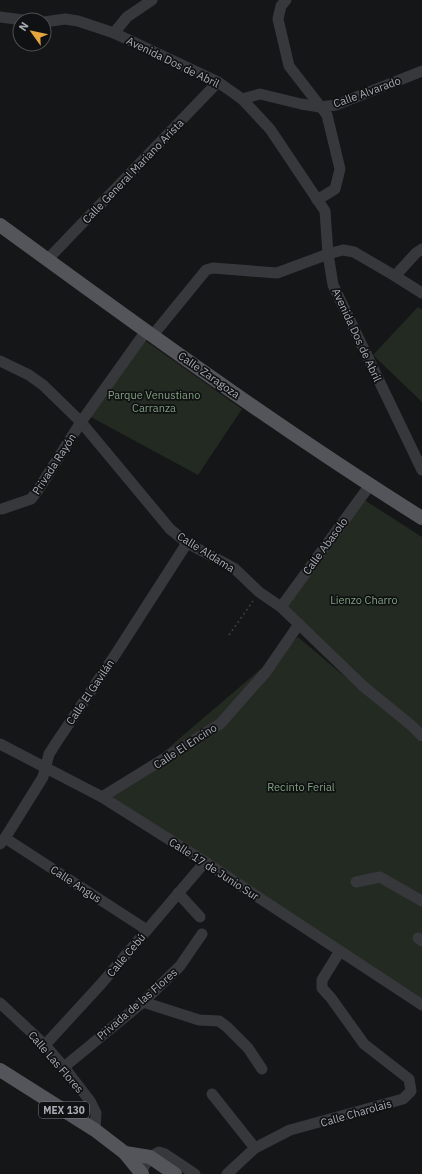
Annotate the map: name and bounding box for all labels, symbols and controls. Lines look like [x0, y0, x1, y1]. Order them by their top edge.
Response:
north arrow [12, 12, 52, 52]
text: N [16, 19, 32, 34]
street label: Avenida Dos de Abril [124, 33, 222, 91]
street label: Calle Alvarado [331, 73, 403, 111]
street label: Calle General Mariano Arista [79, 116, 187, 226]
street label: Avenida Dos de Abril [329, 286, 385, 384]
street label: Calle Zaragoza [175, 349, 243, 402]
park label: Parque Venustiano Carranza [108, 388, 200, 415]
street label: Privada Rayón [29, 431, 79, 497]
street label: Calle Abasolo [300, 515, 350, 577]
street label: Calle Aldama [175, 529, 237, 575]
park label: Lienzo Charro [330, 593, 398, 607]
street label: Calle El Gavilán [63, 657, 117, 727]
street label: Calle El Encino [151, 720, 219, 772]
park label: Recinto Ferial [267, 780, 335, 794]
street label: Calle 17 de Junio Sur [166, 835, 262, 903]
street label: Calle Angus [48, 862, 104, 906]
street label: Calle Cebú [104, 930, 148, 980]
street label: Privada de las Flores [94, 965, 180, 1043]
street label: Calle Las Flores [25, 1028, 87, 1096]
street label: Calle Charolais [319, 1096, 393, 1130]
road number: MEX 130 [39, 1102, 89, 1118]

